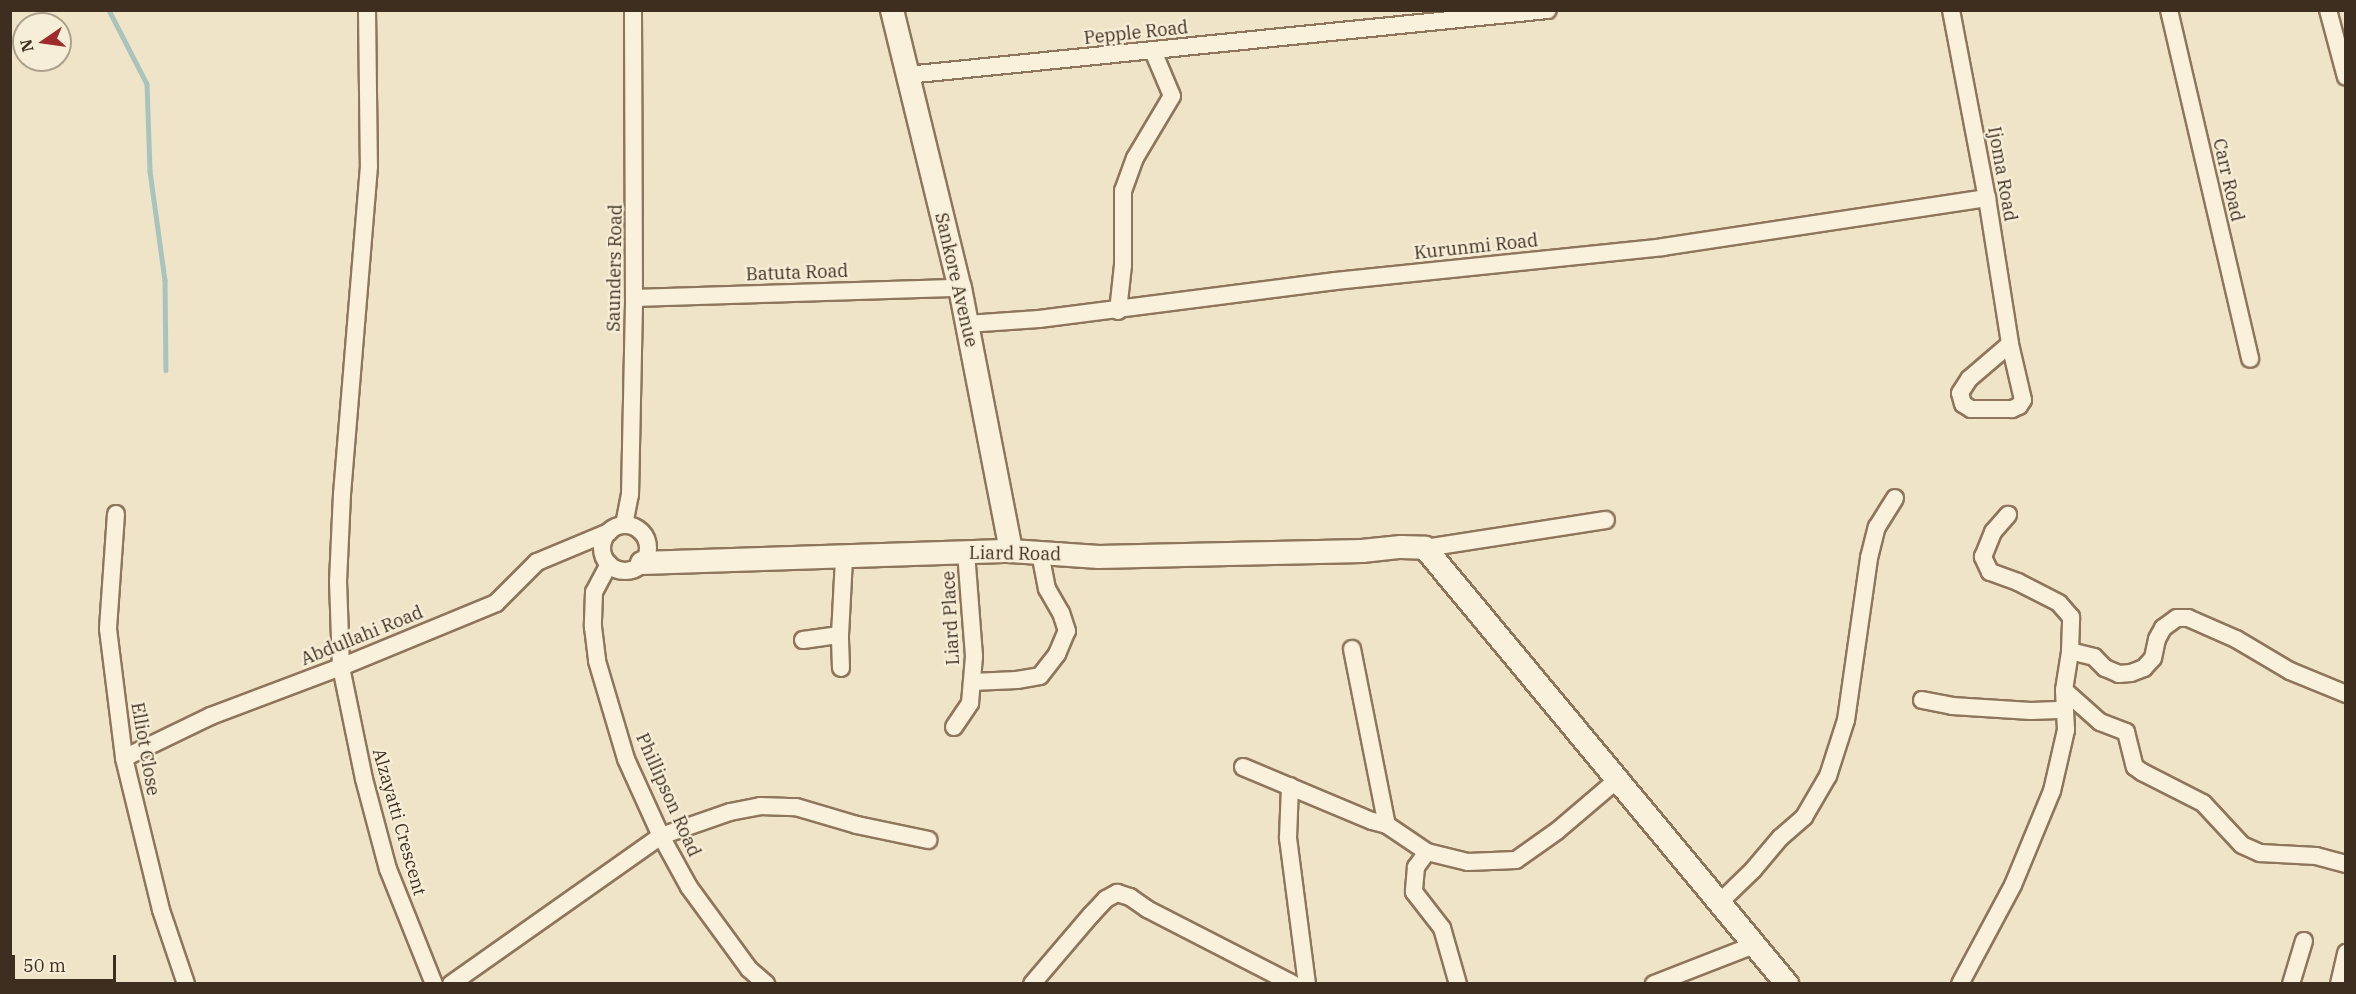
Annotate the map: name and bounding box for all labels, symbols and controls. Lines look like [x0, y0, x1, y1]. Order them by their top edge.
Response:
north arrow [12, 12, 72, 72]
street label: Pepple Road [1083, 17, 1189, 49]
text: N [15, 37, 38, 54]
street label: Ijoma Road [1983, 125, 2021, 223]
street label: Carr Road [2208, 136, 2248, 224]
street label: Saunders Road [603, 204, 627, 332]
street label: Sankore Avenue [930, 211, 982, 349]
street label: Kurunmi Road [1413, 230, 1539, 264]
street label: Batuta Road [745, 260, 849, 286]
street label: Liard Road [969, 542, 1061, 566]
street label: Liard Place [938, 570, 964, 666]
street label: Abdullahi Road [298, 602, 426, 670]
street label: Elliot Close [126, 701, 164, 797]
street label: Phillipson Road [631, 730, 705, 860]
street label: Alzayatti Crescent [368, 746, 430, 898]
scale bar [15, 943, 118, 981]
text: 50 m [23, 954, 66, 977]

